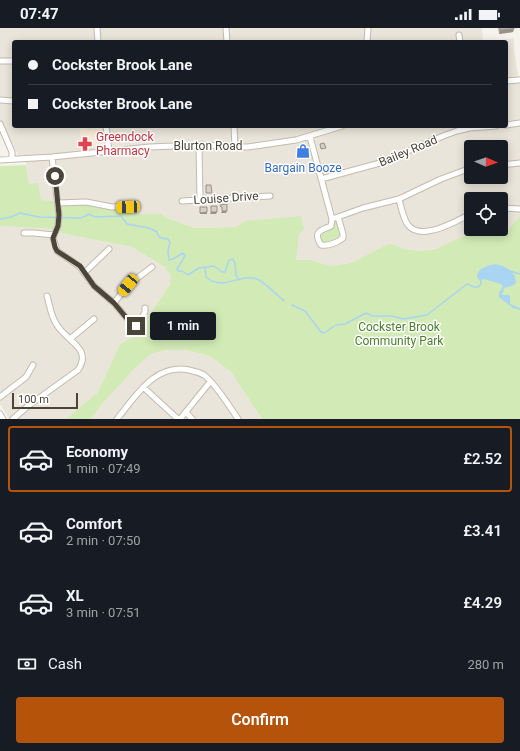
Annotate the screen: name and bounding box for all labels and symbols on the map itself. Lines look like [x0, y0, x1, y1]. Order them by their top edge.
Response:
place label: Greendock Pharmacy [96, 130, 154, 158]
street label: Bailey Road [377, 132, 439, 170]
pharmacy icon: Greendock Pharmacy [77, 136, 93, 152]
street label: Blurton Road [173, 139, 243, 153]
north arrow [464, 140, 508, 184]
shop icon: Bargain Booze [295, 143, 311, 159]
place label: Bargain Booze [264, 161, 342, 175]
route start [46, 167, 64, 185]
street label: Louise Drive [193, 189, 259, 207]
car [116, 201, 140, 213]
car [116, 272, 140, 298]
callout: 1 min [150, 312, 216, 340]
route end [127, 317, 145, 335]
park label: Cockster Brook Community Park [355, 320, 444, 348]
scale bar [12, 391, 78, 410]

